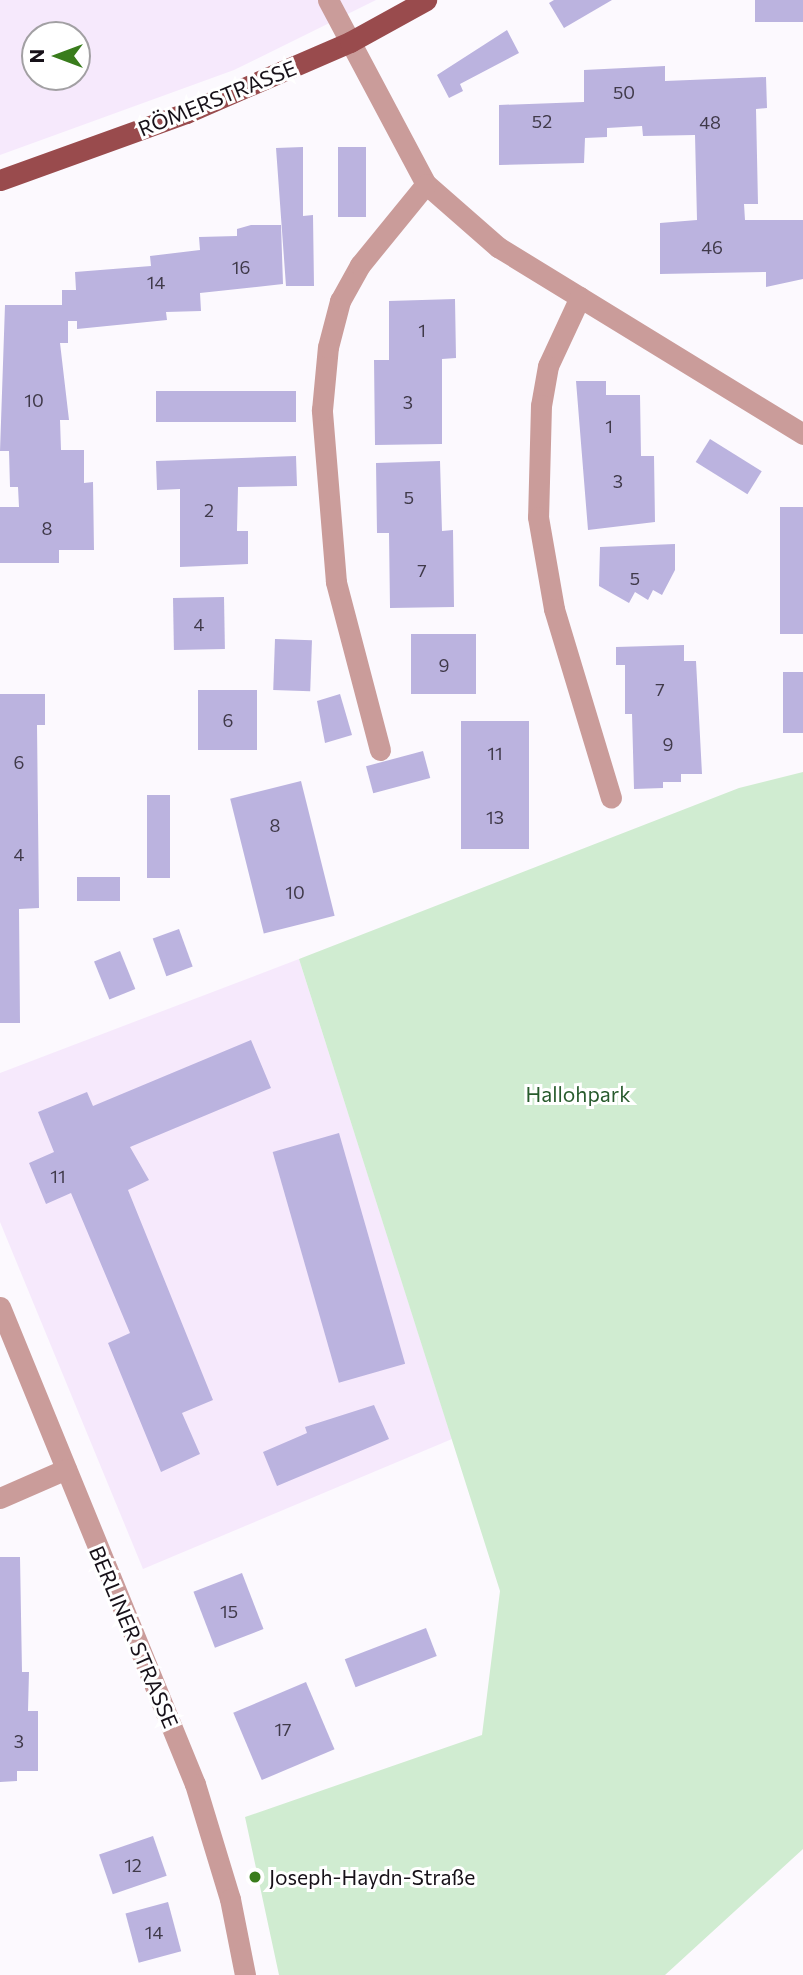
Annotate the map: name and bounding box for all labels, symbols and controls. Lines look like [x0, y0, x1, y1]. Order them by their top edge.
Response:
north arrow [21, 21, 91, 91]
text: N [25, 49, 48, 63]
street label: RÖMERSTRASSE [134, 55, 300, 141]
house number: 50 [613, 81, 635, 103]
house number: 52 [532, 110, 552, 132]
house number: 48 [699, 111, 721, 133]
house number: 46 [701, 236, 723, 258]
house number: 16 [232, 256, 250, 278]
house number: 14 [147, 271, 165, 293]
house number: 1 [418, 319, 426, 341]
house number: 10 [24, 389, 44, 411]
house number: 3 [403, 391, 413, 413]
house number: 1 [605, 415, 613, 437]
house number: 3 [613, 470, 623, 492]
house number: 5 [404, 486, 414, 508]
house number: 2 [204, 499, 214, 521]
house number: 8 [42, 517, 52, 539]
house number: 7 [417, 559, 427, 581]
house number: 5 [630, 567, 640, 589]
house number: 4 [194, 613, 204, 635]
house number: 9 [439, 654, 449, 676]
house number: 7 [655, 678, 665, 700]
house number: 6 [223, 709, 233, 731]
house number: 9 [663, 733, 673, 755]
house number: 11 [487, 742, 503, 764]
house number: 6 [14, 751, 24, 773]
house number: 13 [486, 806, 504, 828]
house number: 8 [270, 814, 280, 836]
house number: 4 [14, 843, 24, 865]
house number: 10 [285, 881, 305, 903]
park label: Hallohpark [525, 1081, 631, 1107]
house number: 11 [50, 1165, 66, 1187]
street label: BERLINER STRASSE [84, 1542, 184, 1732]
house number: 15 [220, 1600, 238, 1622]
house number: 17 [274, 1718, 292, 1740]
house number: 3 [14, 1730, 24, 1752]
house number: 12 [124, 1854, 142, 1876]
place label: Joseph-Haydn-Straße [269, 1864, 475, 1890]
marker: Joseph-Haydn-Straße [247, 1869, 263, 1885]
house number: 14 [145, 1921, 163, 1943]

